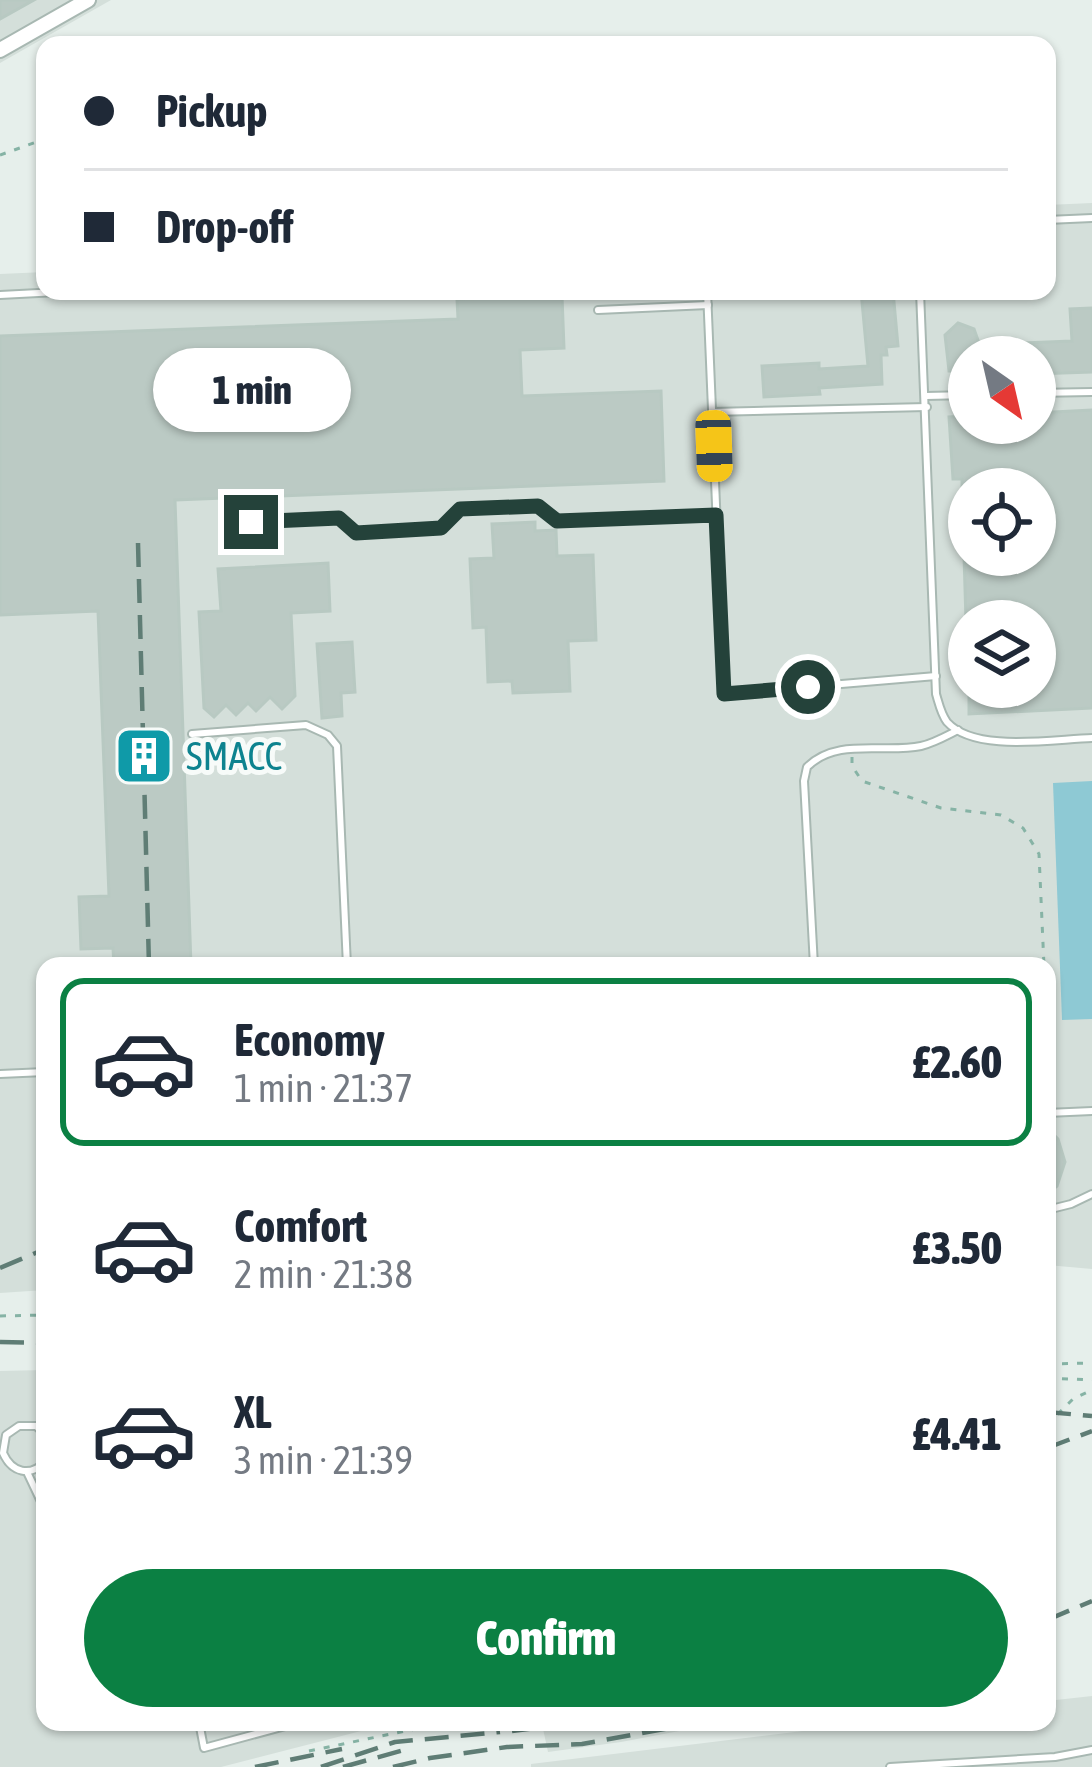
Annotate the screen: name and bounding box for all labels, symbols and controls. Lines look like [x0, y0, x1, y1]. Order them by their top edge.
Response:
text: Pickup [156, 85, 267, 137]
text: Drop-off [156, 201, 294, 253]
north arrow [948, 336, 1056, 444]
map controls [948, 336, 1056, 708]
callout: 1 min [152, 348, 350, 432]
text: 1 min [212, 368, 292, 412]
car [695, 409, 733, 483]
button: locate [948, 468, 1056, 576]
route end [224, 495, 278, 549]
button: layers [948, 600, 1056, 708]
route start [781, 660, 835, 714]
building icon: SMACC [113, 725, 175, 787]
place label: SMACC [186, 734, 282, 778]
icon: car [90, 1008, 198, 1116]
text: Economy [234, 1014, 385, 1066]
text: £2.60 [912, 1036, 1002, 1088]
text: 1 min · 21:37 [234, 1066, 413, 1110]
icon: car [90, 1194, 198, 1302]
text: Comfort [234, 1200, 367, 1252]
text: £3.50 [912, 1222, 1002, 1274]
text: 2 min · 21:38 [234, 1252, 413, 1296]
icon: car [90, 1380, 198, 1488]
text: XL [234, 1386, 272, 1438]
text: £4.41 [912, 1408, 1002, 1460]
text: 3 min · 21:39 [234, 1438, 413, 1482]
button: Confirm [84, 1569, 1008, 1707]

